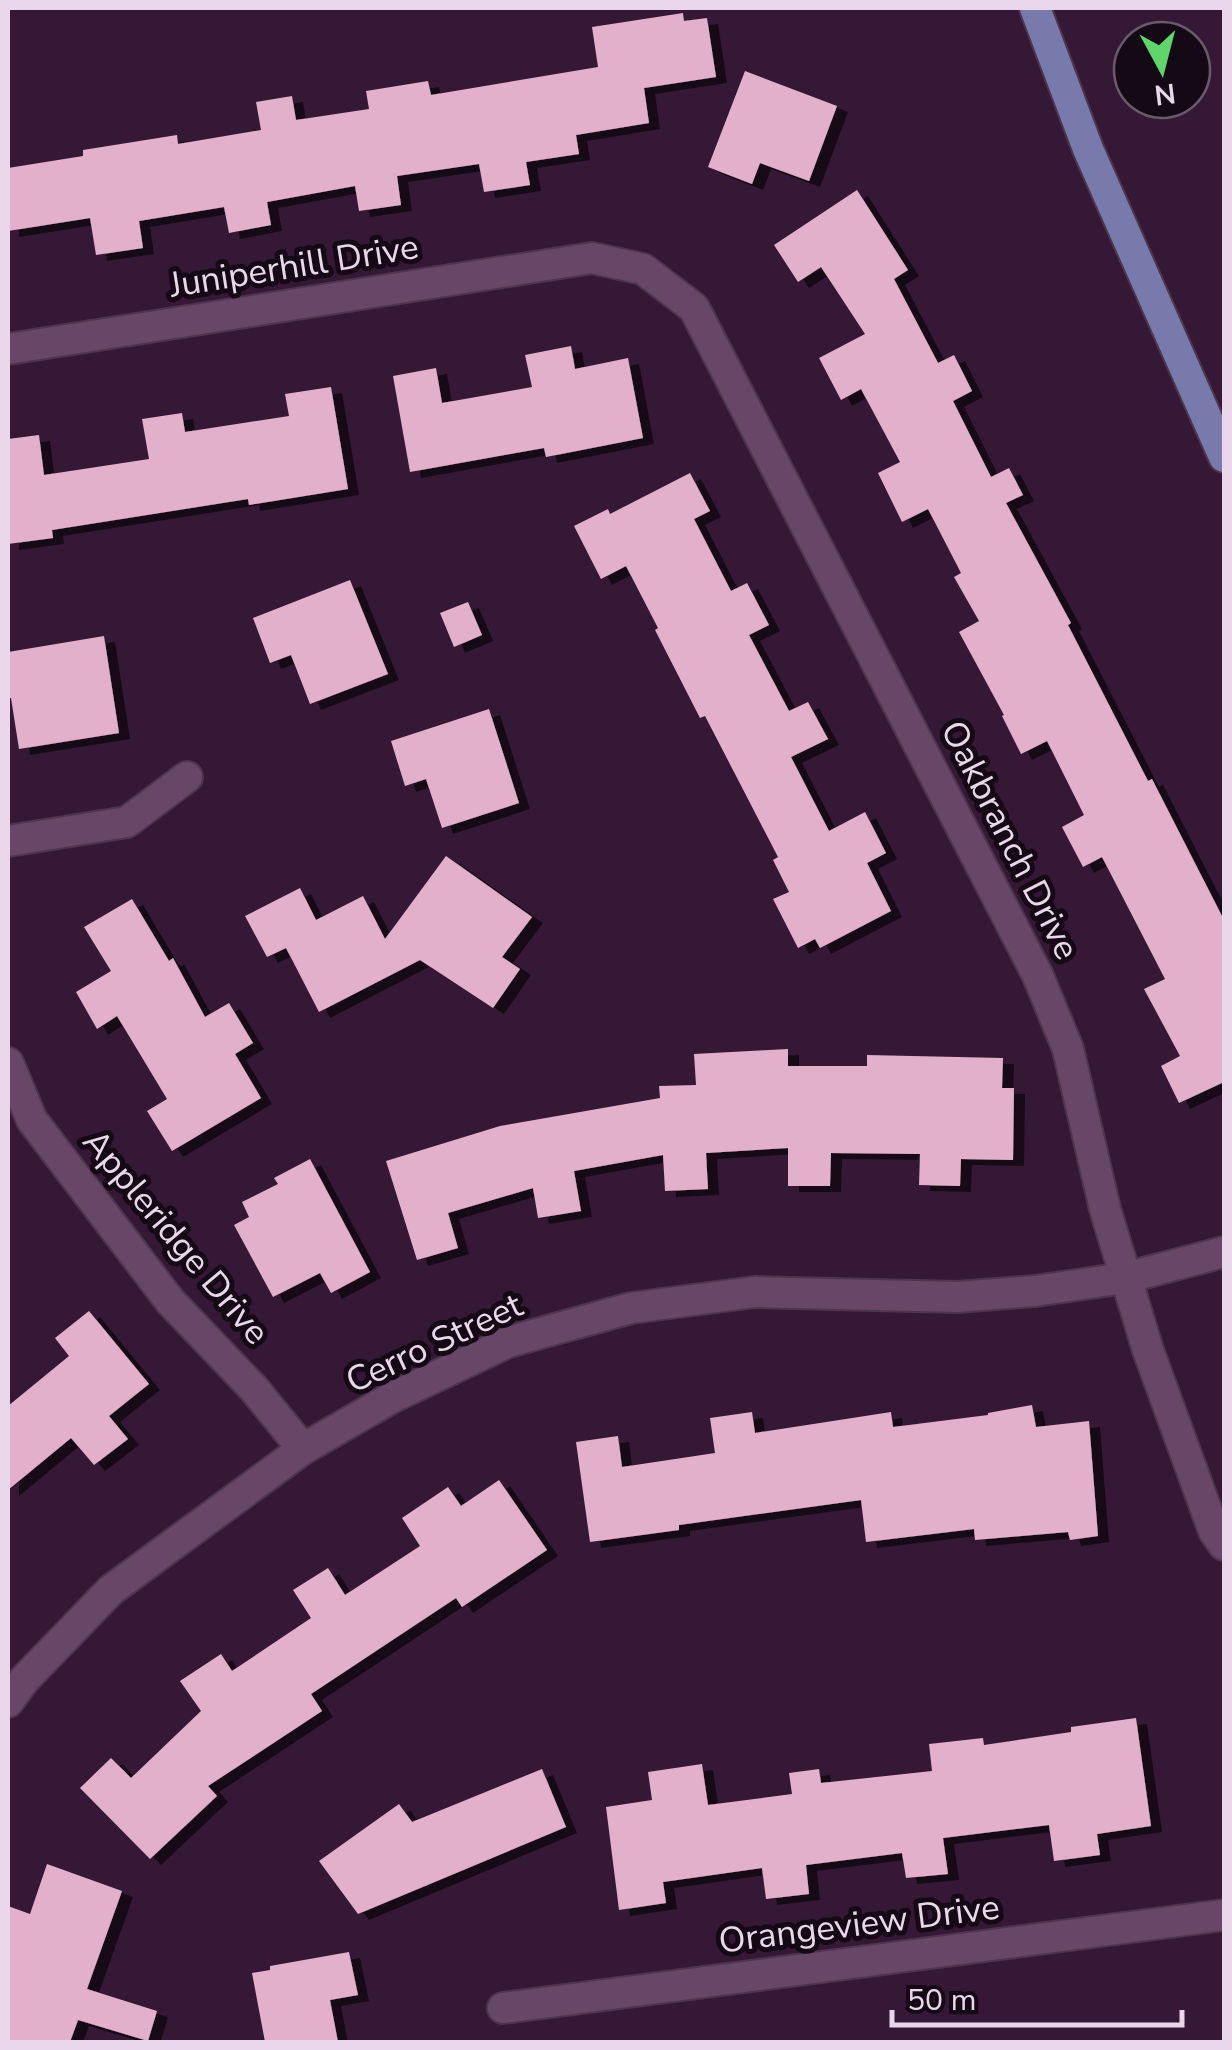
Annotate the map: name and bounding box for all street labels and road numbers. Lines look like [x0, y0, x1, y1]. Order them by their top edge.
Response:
street label: Juniperhill Drive [165, 223, 422, 309]
street label: Oakbranch Drive [930, 713, 1090, 967]
street label: Appleridge Drive [72, 1120, 280, 1354]
street label: Cerro Street [338, 1281, 531, 1404]
street label: Orangeview Drive [716, 1883, 1002, 1965]

